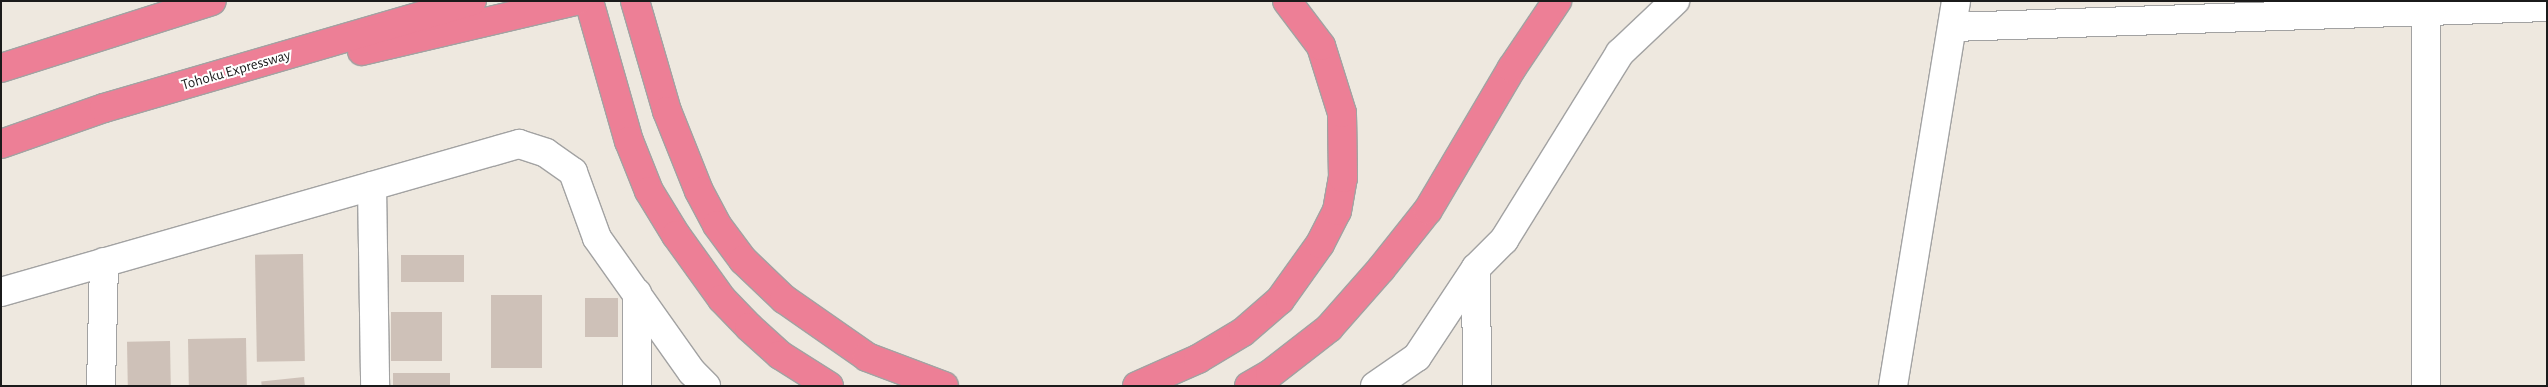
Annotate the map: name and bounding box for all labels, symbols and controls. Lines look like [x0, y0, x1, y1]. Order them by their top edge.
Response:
street label: Tohoku Expressway [179, 46, 293, 94]

